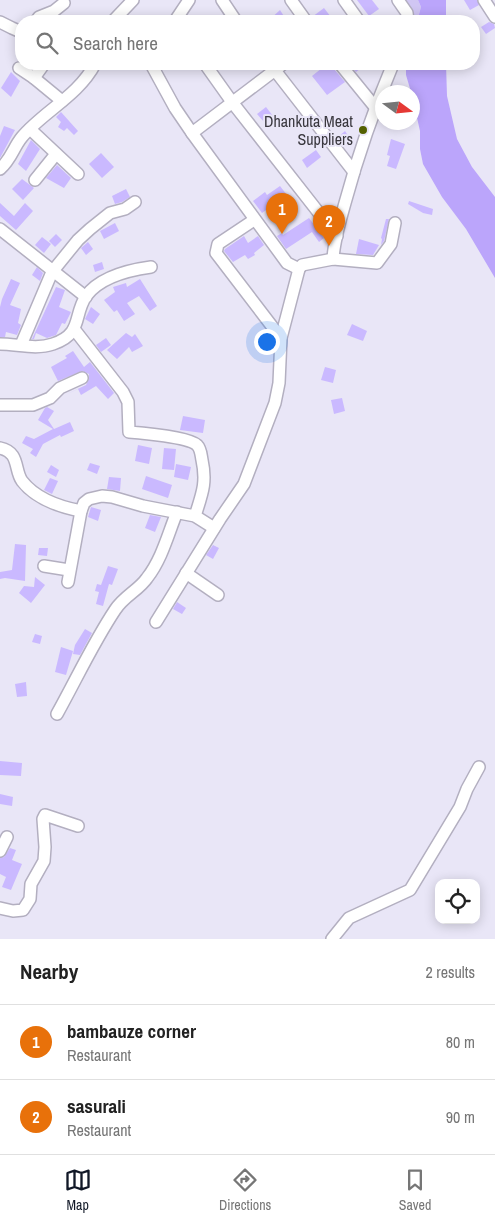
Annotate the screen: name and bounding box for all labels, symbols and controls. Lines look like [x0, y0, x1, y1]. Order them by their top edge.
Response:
search box [15, 15, 480, 70]
icon: search [33, 29, 61, 57]
text: Search here [73, 30, 158, 56]
north arrow [375, 85, 420, 130]
place label: Dhankuta Meat Suppliers [264, 110, 353, 150]
marker: Dhankuta Meat Suppliers [357, 124, 369, 136]
pin: 1 [266, 193, 298, 234]
pin: 2 [313, 205, 345, 246]
your location [254, 329, 280, 355]
map controls [435, 879, 480, 924]
button: locate [435, 879, 480, 924]
text: Nearby [20, 957, 78, 986]
text: 2 results [425, 961, 475, 983]
text: bambauze corner [67, 1018, 196, 1044]
text: 1 [32, 1031, 40, 1053]
text: 80 m [446, 1031, 475, 1053]
text: Restaurant [67, 1044, 131, 1066]
text: sasurali [67, 1093, 126, 1119]
text: 2 [32, 1106, 40, 1128]
text: 90 m [446, 1106, 475, 1128]
text: Restaurant [67, 1119, 131, 1141]
tab: Map [64, 1166, 92, 1214]
tab: Directions [219, 1166, 271, 1214]
tab: Saved [399, 1166, 431, 1214]

